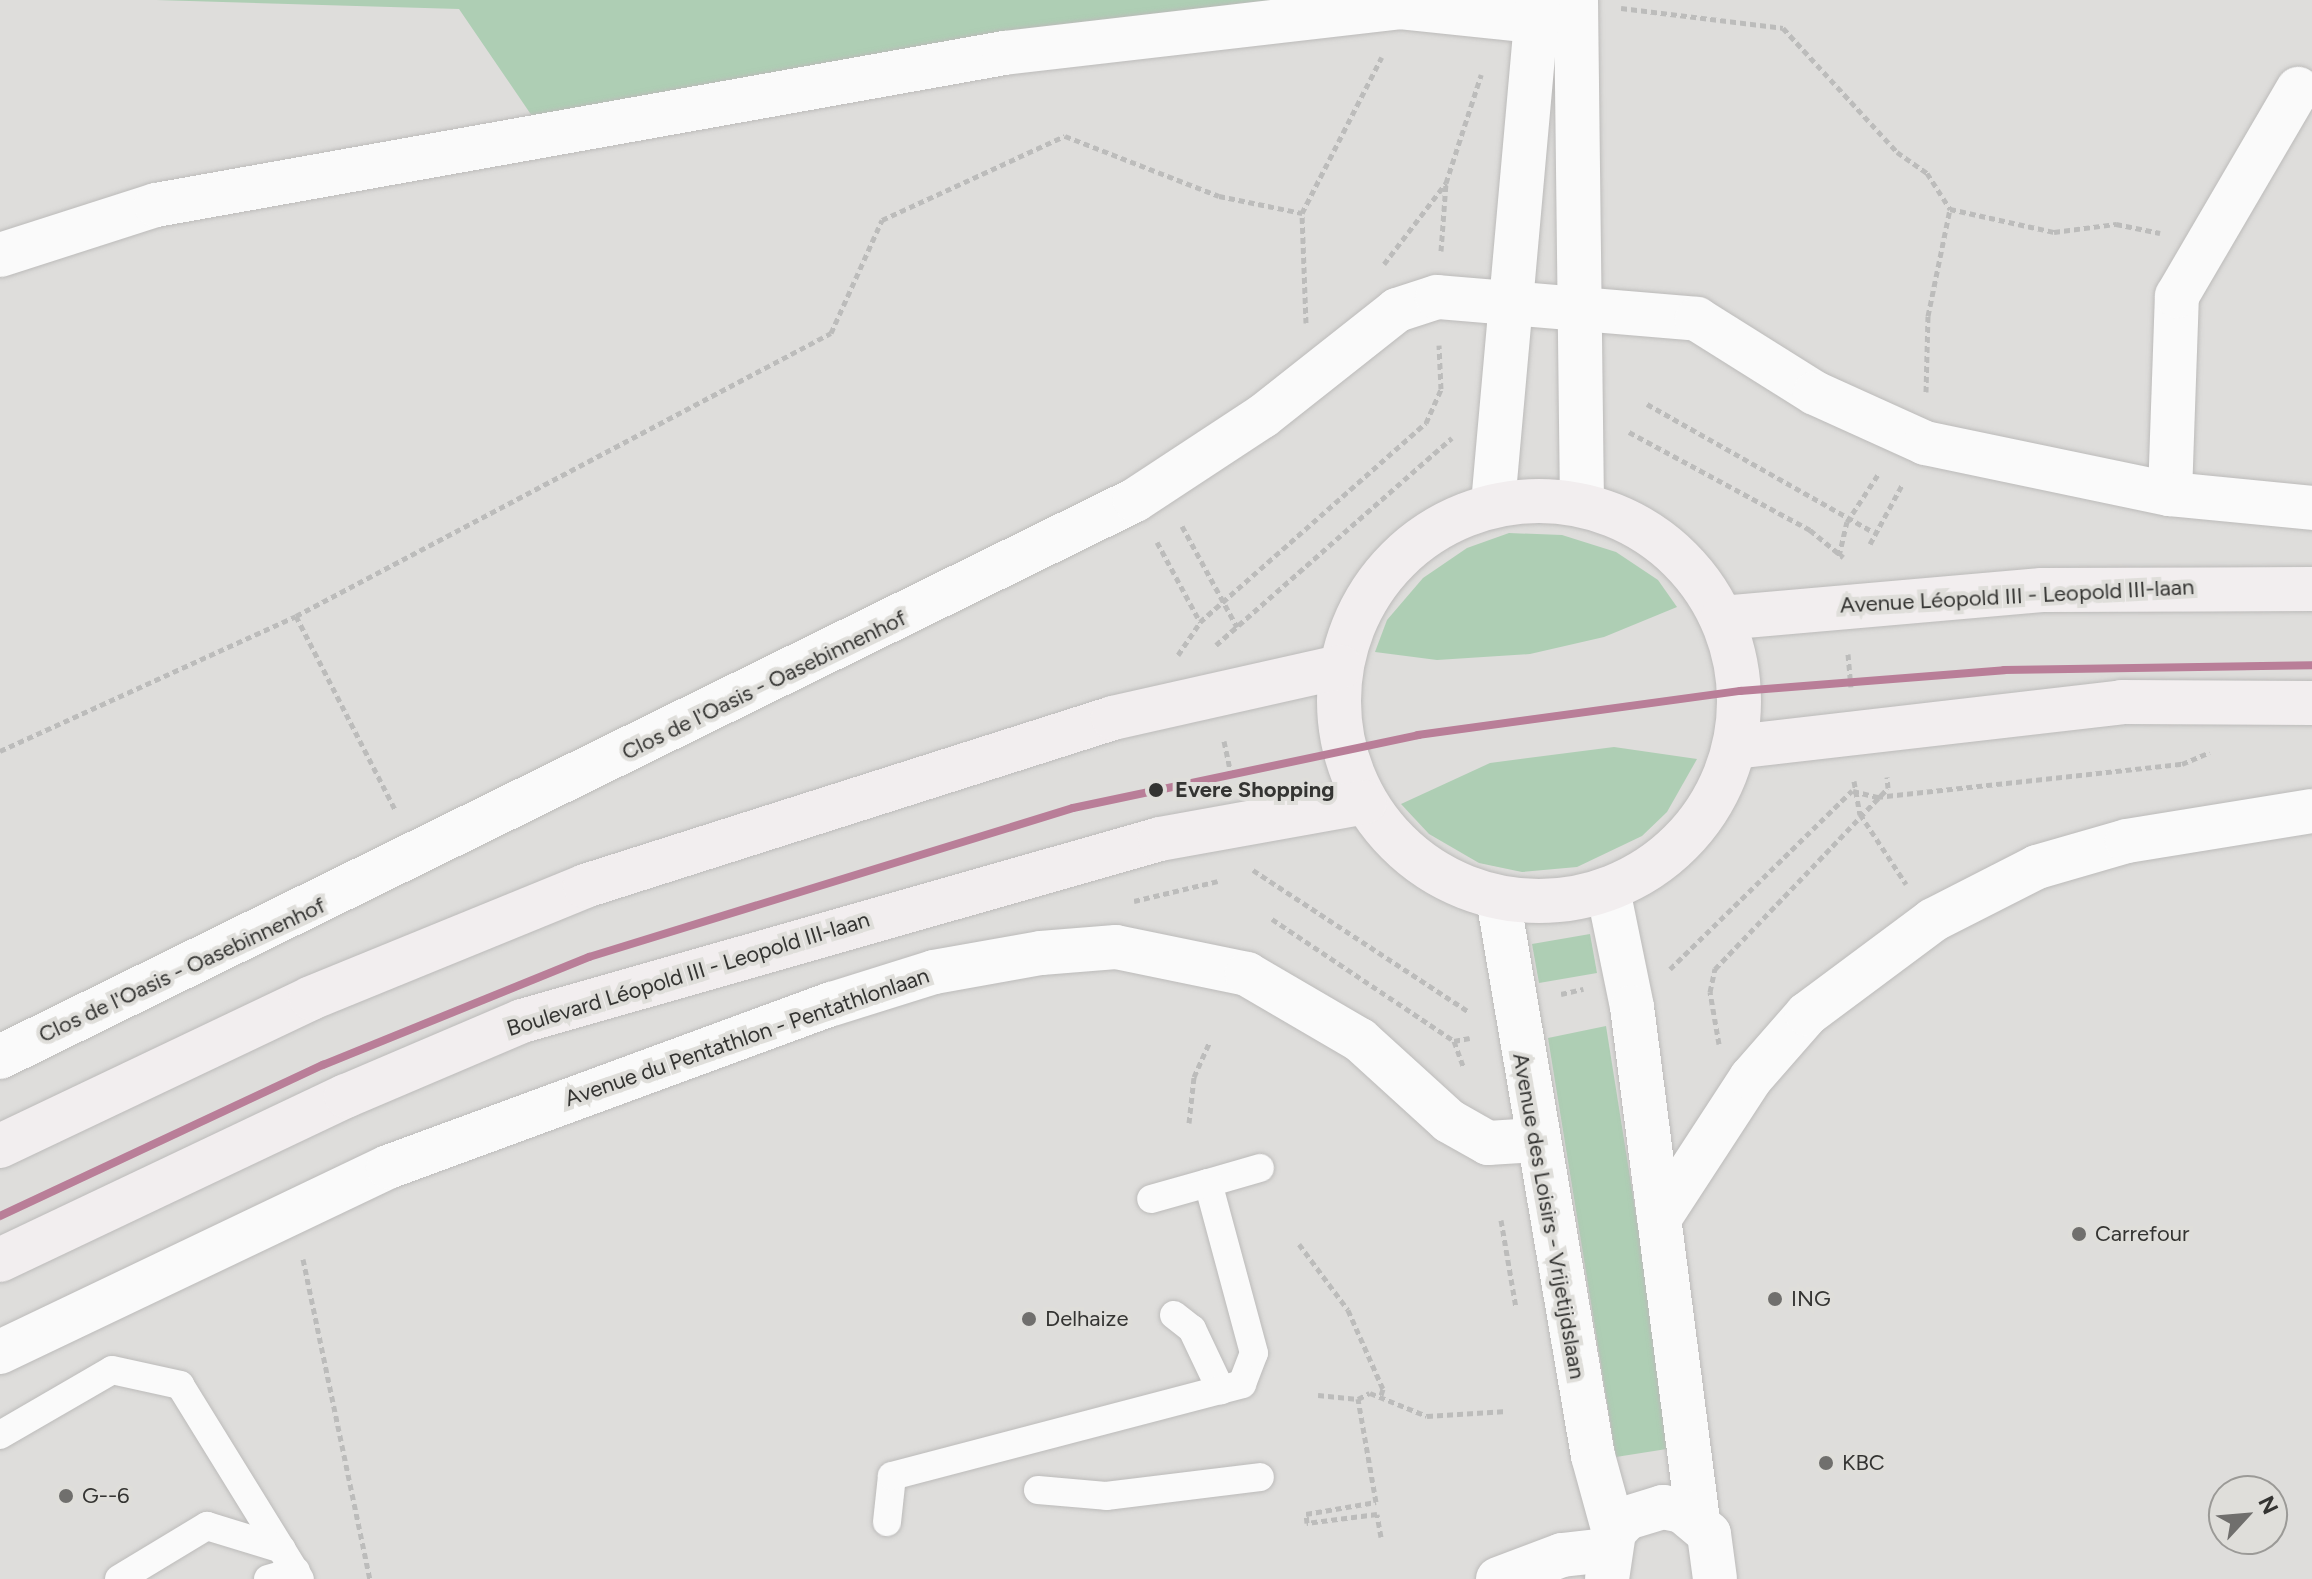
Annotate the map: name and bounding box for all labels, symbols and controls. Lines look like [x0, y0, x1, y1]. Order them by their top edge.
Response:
street label: Avenue Léopold III - Leopold III-laan [1839, 574, 2195, 618]
street label: Clos de l'Oasis - Oasebinnenhof [617, 604, 911, 766]
place label: Evere Shopping [1175, 777, 1334, 803]
marker: Evere Shopping [1144, 778, 1168, 802]
street label: Clos de l'Oasis - Oasebinnenhof [34, 892, 330, 1048]
street label: Boulevard Léopold III - Leopold III-laan [503, 906, 873, 1042]
street label: Avenue du Pentathlon - Pentathlonlaan [561, 962, 933, 1112]
street label: Avenue des Loisirs - Vrijetijdslaan [1507, 1051, 1591, 1381]
place label: Carrefour [2095, 1221, 2189, 1247]
marker: Carrefour [2070, 1225, 2088, 1243]
place label: ING [1791, 1286, 1831, 1312]
marker: ING [1766, 1290, 1784, 1308]
place label: Delhaize [1045, 1306, 1128, 1332]
marker: Delhaize [1020, 1310, 1038, 1328]
place label: KBC [1842, 1450, 1885, 1476]
marker: KBC [1817, 1454, 1835, 1472]
north arrow [2208, 1475, 2288, 1555]
place label: G--6 [82, 1483, 130, 1509]
marker: G--6 [57, 1487, 75, 1505]
text: N [2252, 1492, 2284, 1519]

